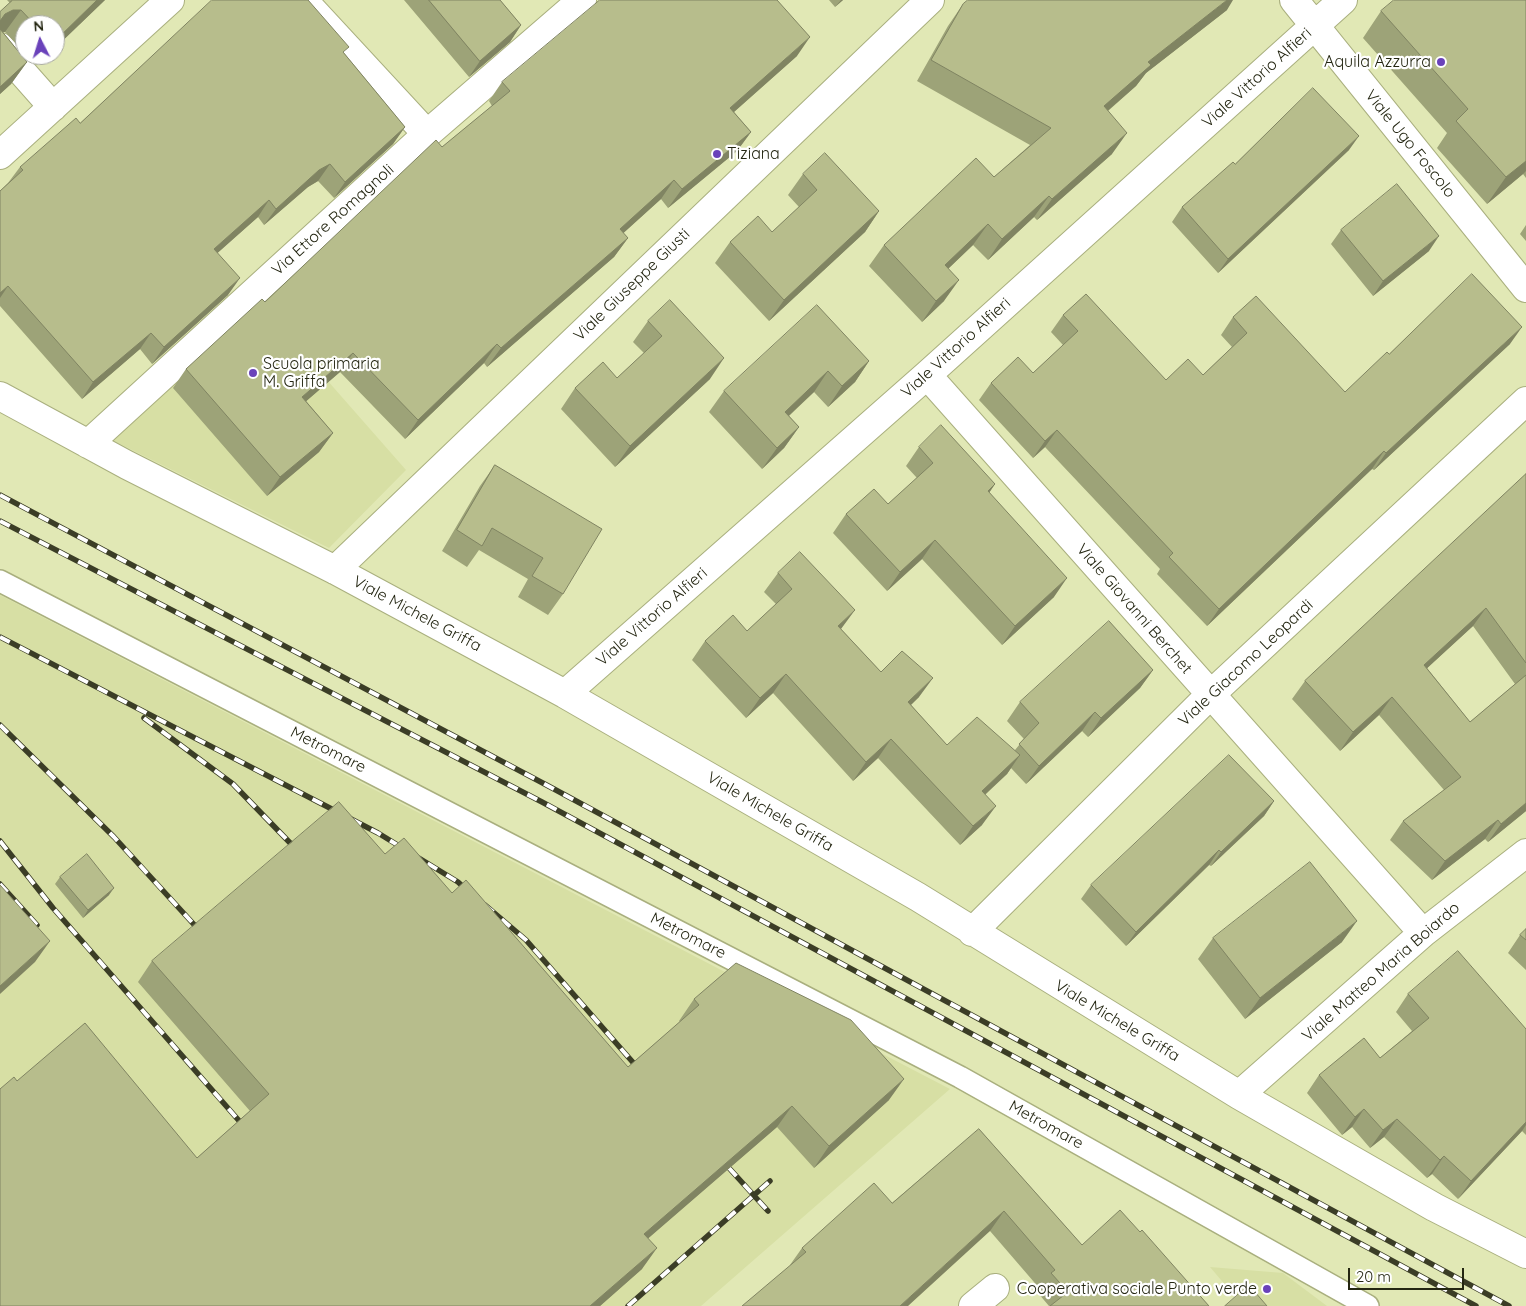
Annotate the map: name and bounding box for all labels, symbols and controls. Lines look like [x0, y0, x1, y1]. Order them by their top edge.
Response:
north arrow [15, 15, 65, 65]
text: N [33, 17, 45, 35]
street label: Viale Vittorio Alfieri [1198, 24, 1316, 132]
place label: Aquila Azzurra [1324, 52, 1431, 72]
marker: Aquila Azzurra [1435, 56, 1447, 68]
street label: Viale Ugo Foscolo [1361, 86, 1459, 202]
place label: Tiziana [727, 144, 780, 164]
marker: Tiziana [711, 148, 723, 160]
street label: Via Ettore Romagnoli [268, 160, 398, 280]
street label: Viale Giuseppe Giusti [570, 225, 694, 345]
street label: Viale Vittorio Alfieri [897, 294, 1015, 402]
place label: Scuola primaria M. Griffa [263, 354, 380, 392]
marker: Scuola primaria M. Griffa [247, 367, 259, 379]
street label: Viale Giovanni Berchet [1072, 540, 1196, 678]
street label: Viale Vittorio Alfieri [593, 564, 711, 670]
street label: Viale Michele Griffa [350, 572, 484, 656]
street label: Viale Giacomo Leopardi [1175, 596, 1317, 730]
street label: Metromare [287, 723, 369, 777]
street label: Viale Michele Griffa [703, 768, 837, 856]
street label: Viale Matteo Maria Boiardo [1298, 898, 1464, 1046]
street label: Metromare [647, 909, 729, 963]
street label: Viale Michele Griffa [1051, 976, 1183, 1066]
street label: Metromare [1005, 1097, 1087, 1153]
scale bar [1351, 1258, 1467, 1290]
text: 20 m [1356, 1267, 1391, 1286]
place label: Cooperativa sociale Punto verde [1017, 1279, 1257, 1299]
marker: Cooperativa sociale Punto verde [1261, 1283, 1273, 1295]

